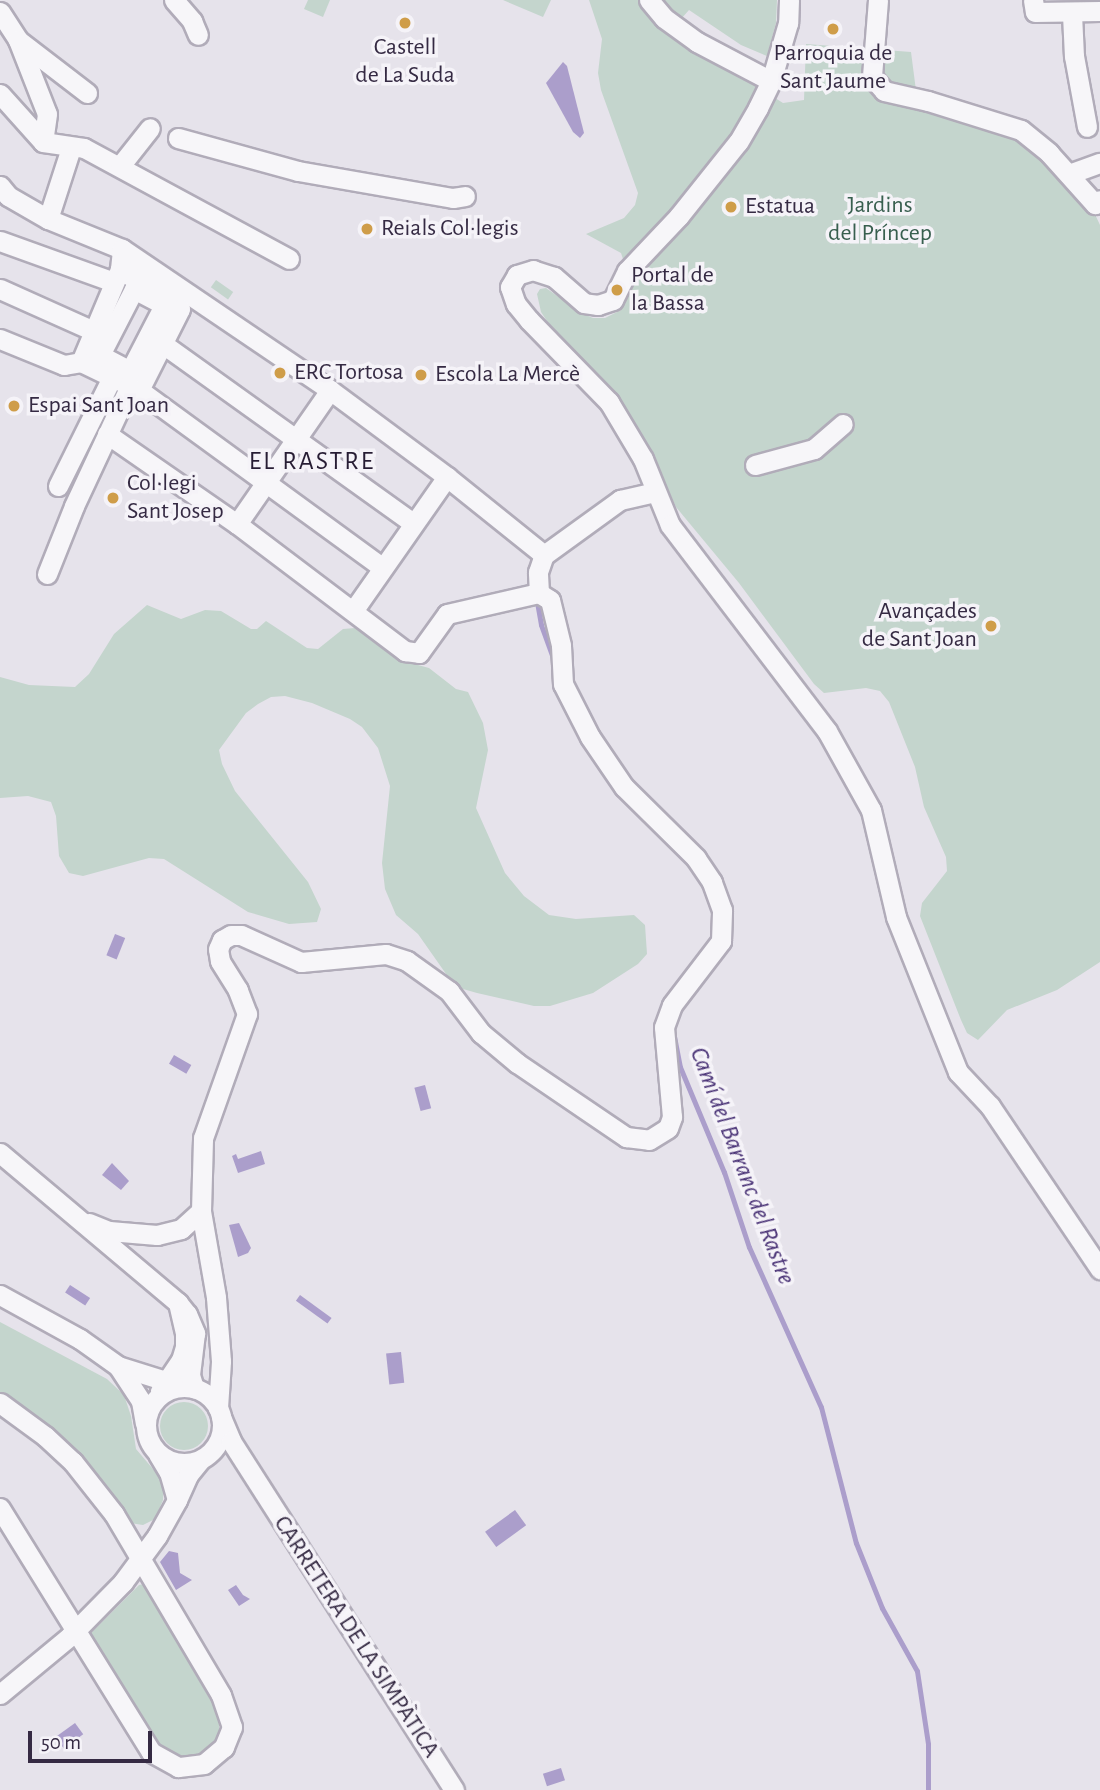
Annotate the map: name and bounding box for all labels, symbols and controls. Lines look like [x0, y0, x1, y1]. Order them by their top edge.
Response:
marker: Castell de La Suda [397, 15, 413, 31]
marker: Parroquia de Sant Jaume [825, 21, 841, 37]
place label: Castell de La Suda [355, 34, 455, 90]
place label: Parroquia de Sant Jaume [774, 40, 892, 96]
park label: Jardins del Príncep [828, 192, 932, 248]
place label: Estatua [745, 193, 815, 221]
marker: Estatua [723, 199, 739, 215]
place label: Reials Col·legis [381, 215, 519, 243]
marker: Reials Col·legis [359, 221, 375, 237]
place label: Portal de la Bassa [631, 262, 714, 318]
marker: Portal de la Bassa [609, 282, 625, 298]
place label: ERC Tortosa [294, 359, 404, 387]
place label: Escola La Mercè [435, 361, 580, 389]
marker: ERC Tortosa [272, 365, 288, 381]
marker: Escola La Mercè [413, 367, 429, 383]
place label: Espai Sant Joan [28, 392, 169, 420]
marker: Espai Sant Joan [6, 398, 22, 414]
district label: EL RASTRE [250, 446, 374, 478]
place label: Col·legi Sant Josep [127, 470, 224, 526]
marker: Col·legi Sant Josep [105, 490, 121, 506]
place label: Avançades de Sant Joan [862, 598, 977, 654]
marker: Avançades de Sant Joan [983, 618, 999, 634]
water label: Camí del Barranc del Rastre [682, 1043, 802, 1289]
street label: CARRETERA DE LA SIMPÀTICA [267, 1511, 445, 1763]
scale bar [32, 1716, 156, 1760]
text: 50 m [41, 1732, 81, 1753]

